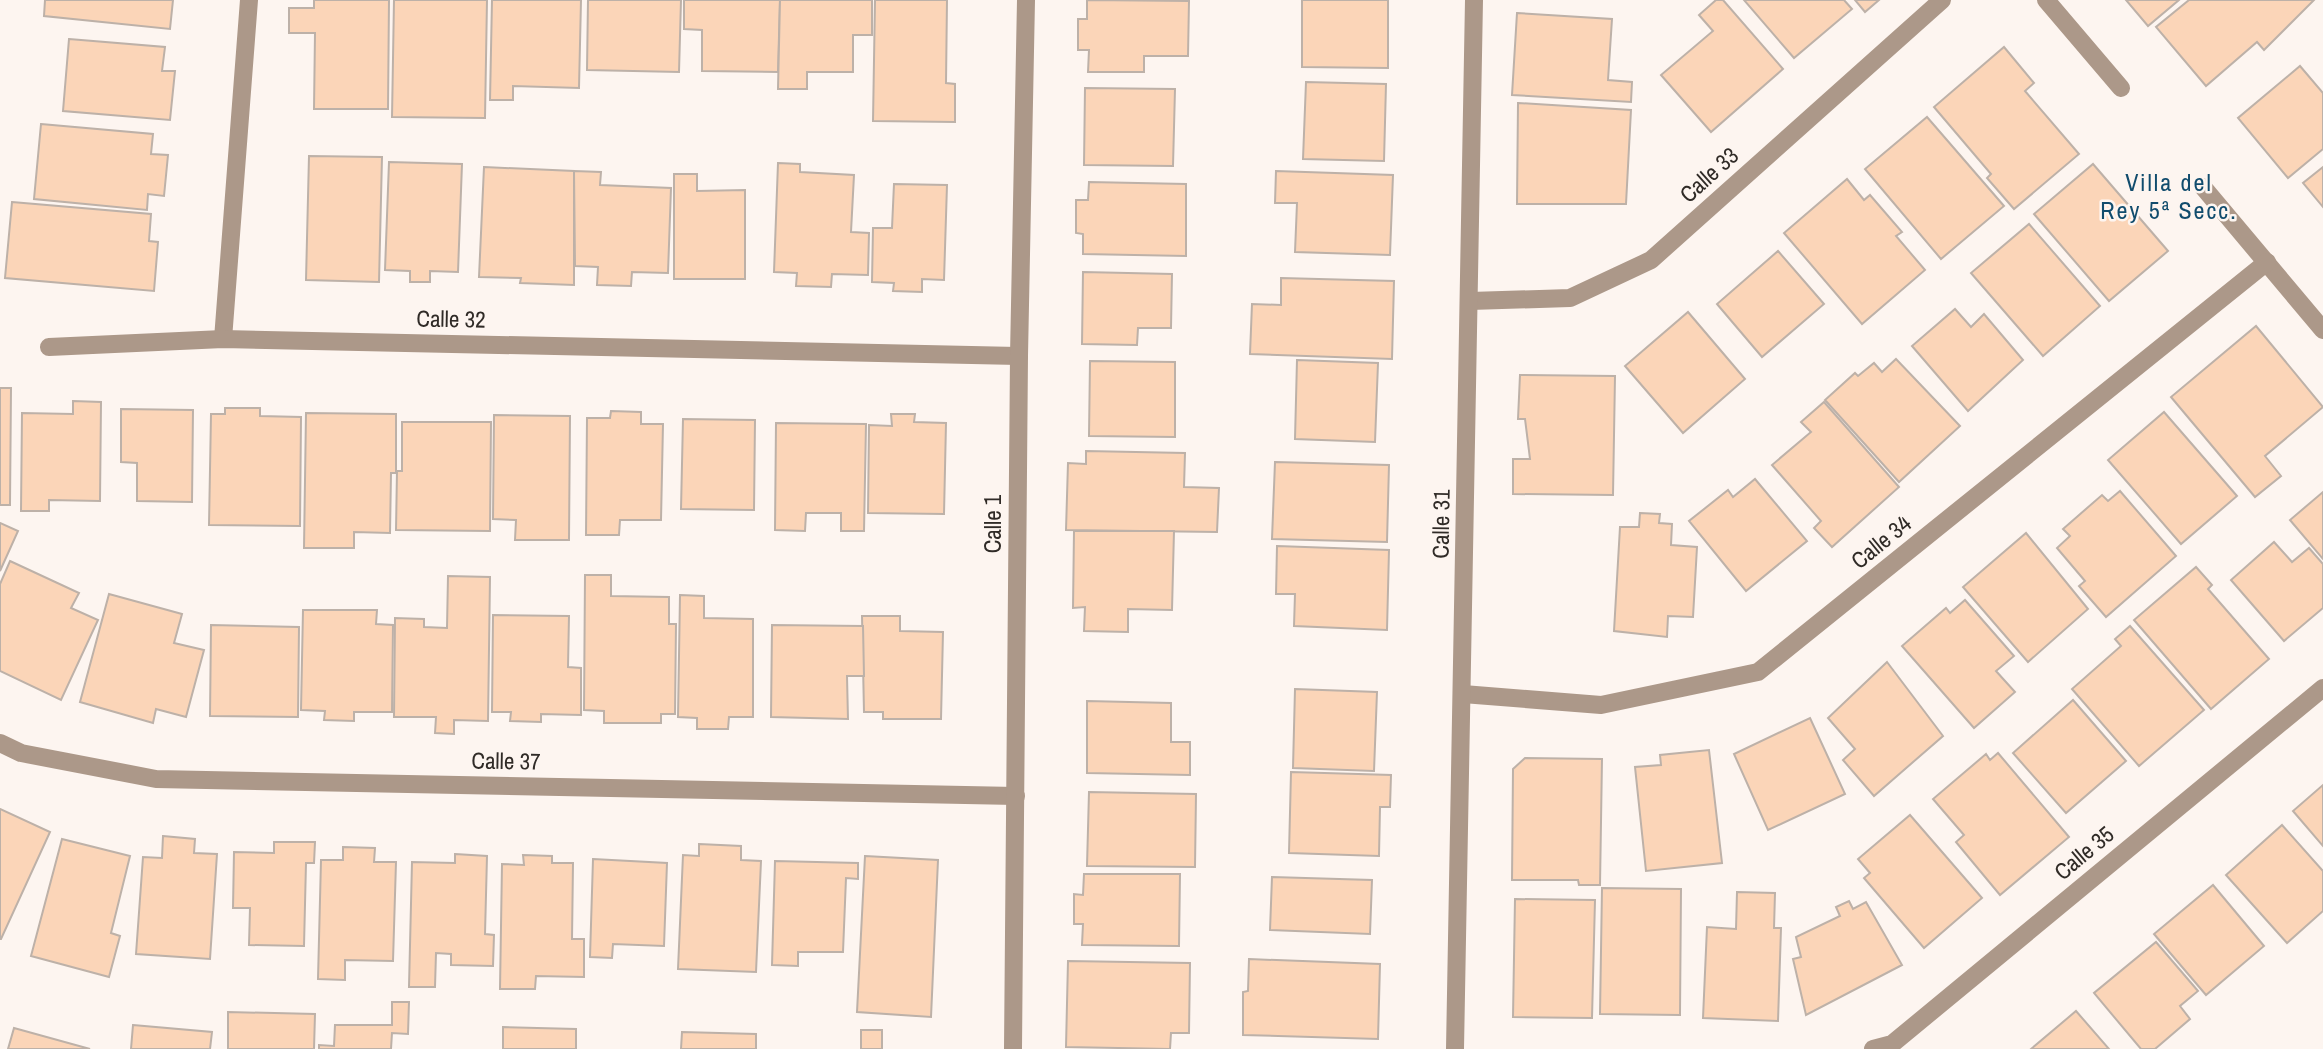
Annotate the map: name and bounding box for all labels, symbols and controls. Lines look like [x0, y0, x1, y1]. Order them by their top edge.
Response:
street label: Calle 33 [1673, 140, 1745, 209]
district label: Villa del Rey 5ª Secc. [2100, 166, 2238, 226]
street label: Calle 32 [416, 302, 486, 335]
street label: Calle 31 [1424, 489, 1457, 559]
street label: Calle 1 [977, 494, 1008, 553]
street label: Calle 34 [1844, 507, 1918, 575]
street label: Calle 37 [471, 744, 541, 777]
street label: Calle 35 [2047, 819, 2120, 887]

